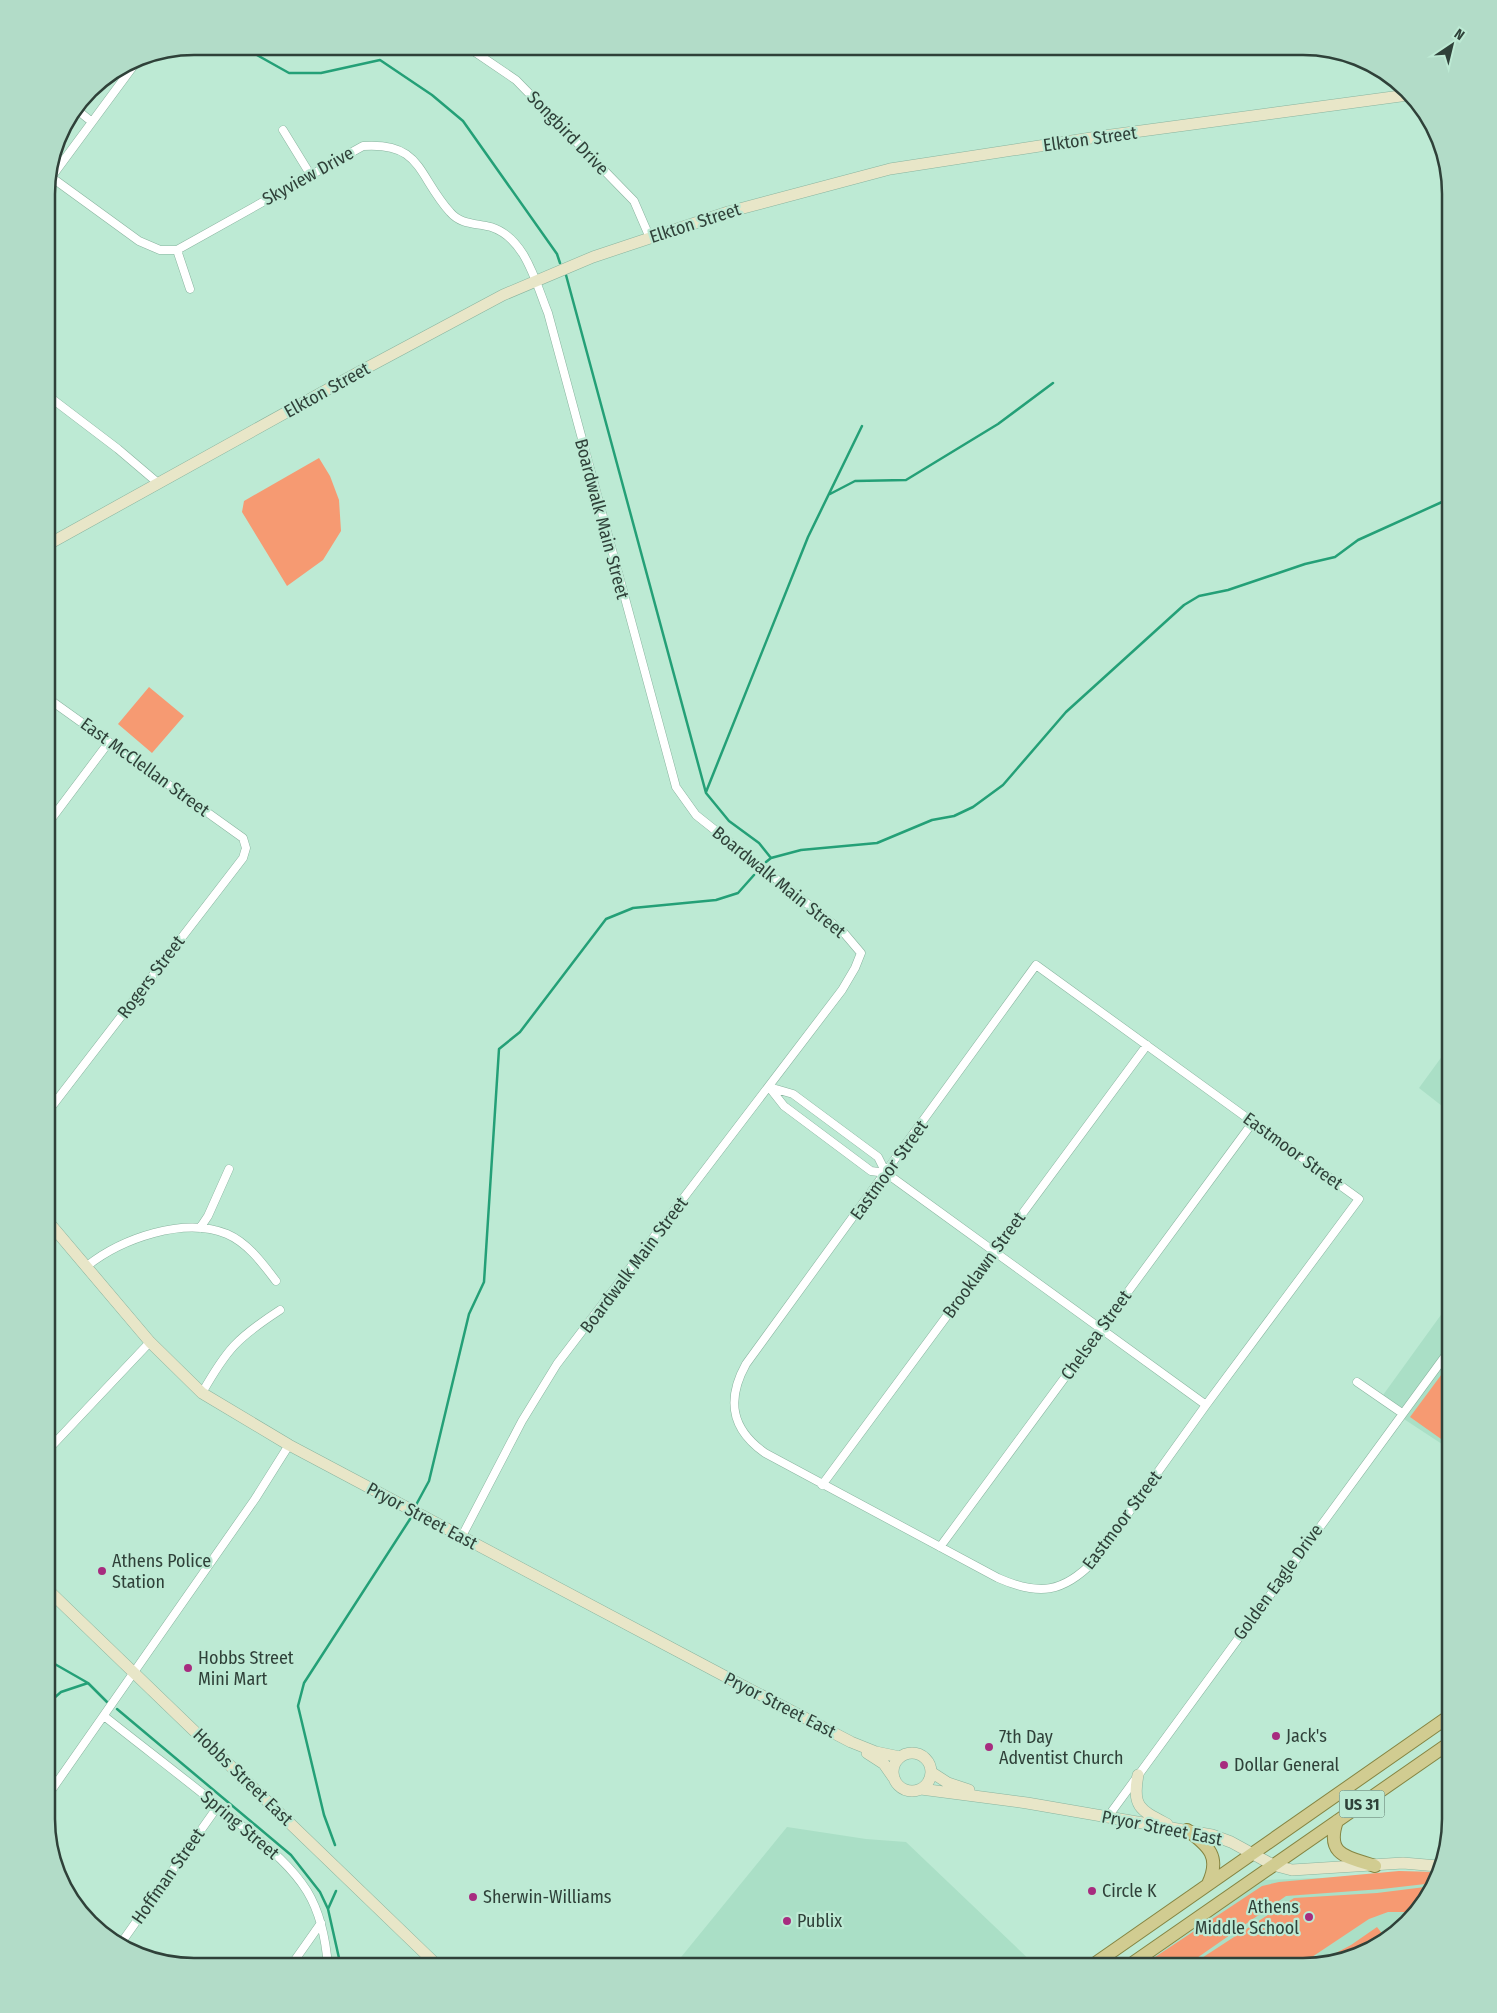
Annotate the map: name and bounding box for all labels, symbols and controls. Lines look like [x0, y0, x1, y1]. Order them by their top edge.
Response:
north arrow [1427, 20, 1477, 70]
text: N [1451, 25, 1467, 44]
street label: Songbird Drive [522, 86, 614, 180]
street label: Elkton Street [1042, 122, 1138, 156]
street label: Skyview Drive [259, 142, 358, 210]
street label: Elkton Street [647, 198, 743, 248]
street label: Elkton Street [280, 357, 374, 423]
street label: Boardwalk Main Street [570, 436, 634, 602]
street label: East McClellan Street [76, 713, 214, 821]
street label: Boardwalk Main Street [708, 821, 850, 943]
street label: Rogers Street [113, 931, 189, 1023]
street label: Eastmoor Street [1239, 1107, 1347, 1195]
street label: Eastmoor Street [845, 1116, 933, 1224]
street label: Boardwalk Main Street [576, 1192, 693, 1338]
street label: Brooklawn Street [938, 1207, 1030, 1322]
street label: Chelsea Street [1056, 1286, 1136, 1384]
street label: Eastmoor Street [1078, 1466, 1166, 1574]
street label: Pryor Street East [363, 1478, 481, 1554]
street label: Golden Eagle Drive [1229, 1520, 1327, 1644]
place label: Athens Police Station [112, 1550, 211, 1593]
marker: Athens Police Station [96, 1565, 108, 1577]
place label: Hobbs Street Mini Mart [198, 1647, 294, 1690]
marker: Hobbs Street Mini Mart [182, 1662, 194, 1674]
street label: Pryor Street East [721, 1667, 840, 1743]
street label: Hobbs Street East [188, 1724, 298, 1830]
place label: Jack's [1286, 1725, 1327, 1747]
place label: 7th Day Adventist Church [999, 1726, 1124, 1769]
marker: Jack's [1270, 1730, 1282, 1742]
marker: 7th Day Adventist Church [983, 1741, 995, 1753]
place label: Dollar General [1234, 1754, 1340, 1776]
marker: Dollar General [1218, 1759, 1230, 1771]
street label: Spring Street [196, 1786, 284, 1864]
road number: US 31 [1340, 1790, 1384, 1818]
street label: Pryor Street East [1100, 1806, 1224, 1850]
street label: Hoffman Street [127, 1824, 209, 1928]
place label: Circle K [1102, 1880, 1157, 1902]
marker: Circle K [1086, 1885, 1098, 1897]
place label: Sherwin-Williams [483, 1886, 612, 1908]
marker: Sherwin-Williams [467, 1891, 479, 1903]
place label: Athens Middle School [1195, 1896, 1299, 1939]
place label: Publix [797, 1910, 842, 1932]
marker: Athens Middle School [1303, 1911, 1315, 1923]
marker: Publix [781, 1915, 793, 1927]

